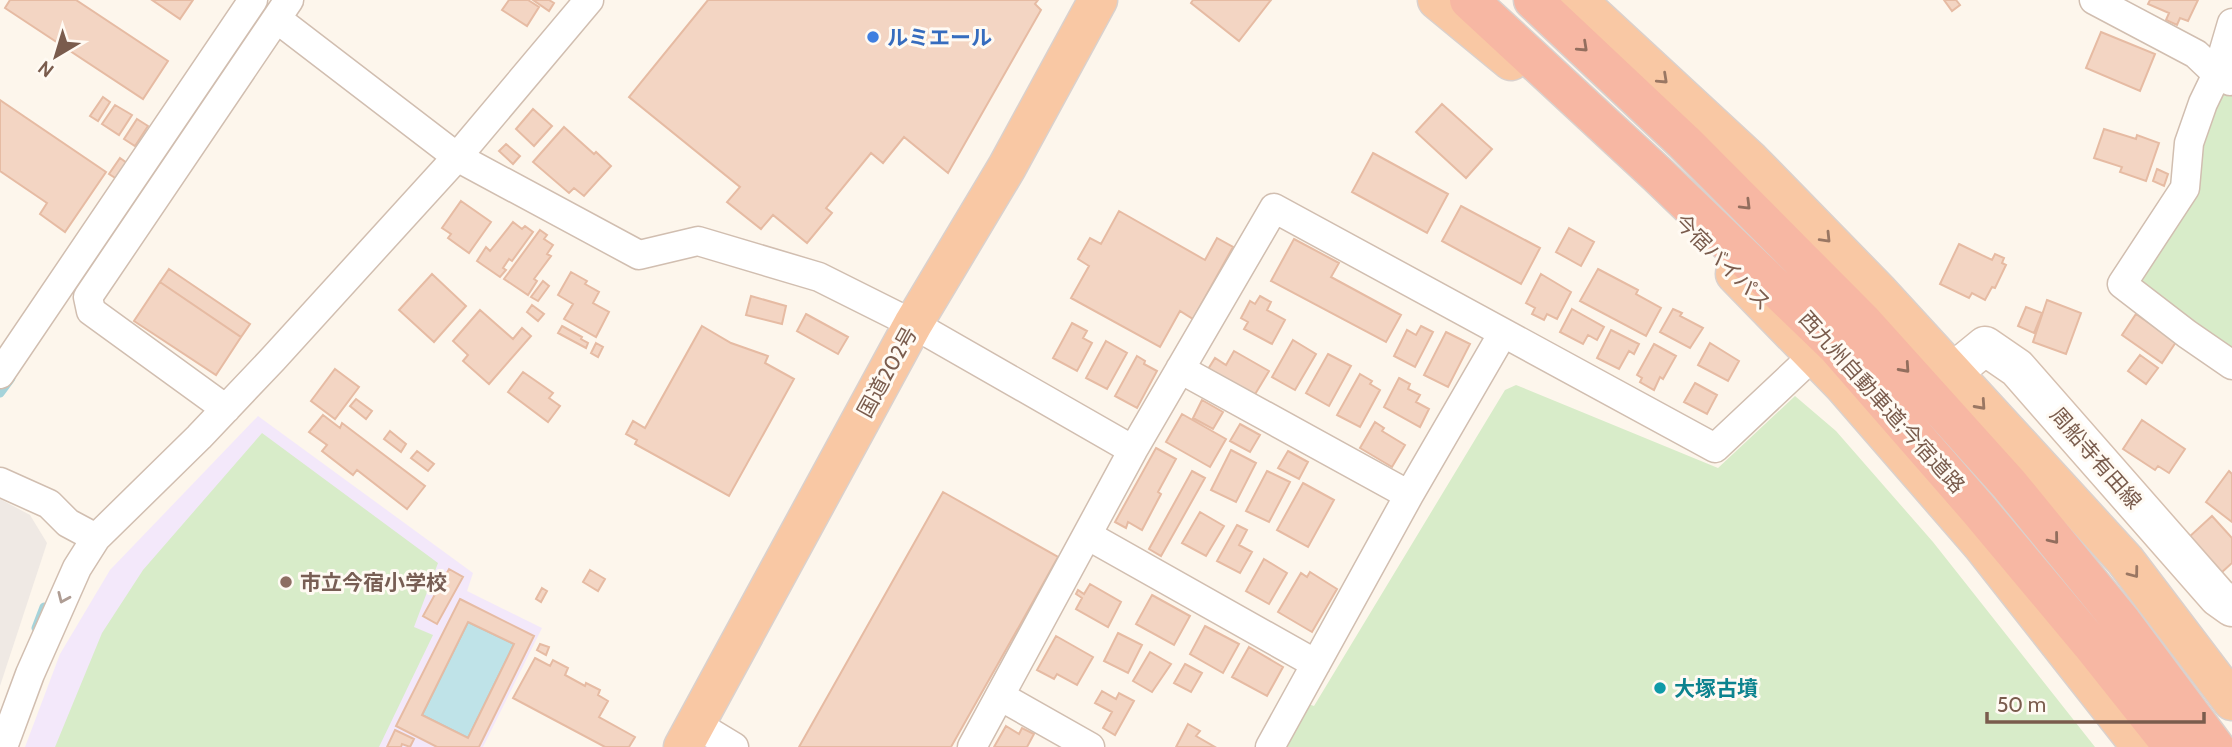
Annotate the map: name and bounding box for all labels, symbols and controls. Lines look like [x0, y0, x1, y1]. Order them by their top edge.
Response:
north arrow [21, 21, 91, 91]
place label: ルミエール [887, 25, 992, 50]
marker: ルミエール [865, 29, 881, 45]
one-way arrow [1575, 38, 1588, 51]
text: N [33, 56, 58, 82]
one-way arrow [1655, 71, 1668, 84]
one-way arrow [1738, 196, 1751, 209]
street label: 今宿バイパス [1670, 209, 1776, 315]
one-way arrow [1818, 230, 1831, 243]
street label: 西九州自動車道;今宿道路 [1794, 306, 1970, 498]
street label: 国道202号 [852, 322, 922, 422]
one-way arrow [1896, 360, 1909, 373]
one-way arrow [1973, 397, 1985, 410]
street label: 周船寺有田線 [2045, 402, 2147, 514]
one-way arrow [2046, 531, 2058, 544]
one-way arrow [2126, 565, 2139, 577]
place label: 市立今宿小学校 [300, 570, 447, 595]
marker: 市立今宿小学校 [278, 574, 294, 590]
one-way arrow [58, 591, 72, 603]
place label: 大塚古墳 [1674, 676, 1758, 701]
marker: 大塚古墳 [1652, 680, 1668, 696]
scale bar [1987, 680, 2204, 724]
text: 50 m [1997, 692, 2046, 717]

